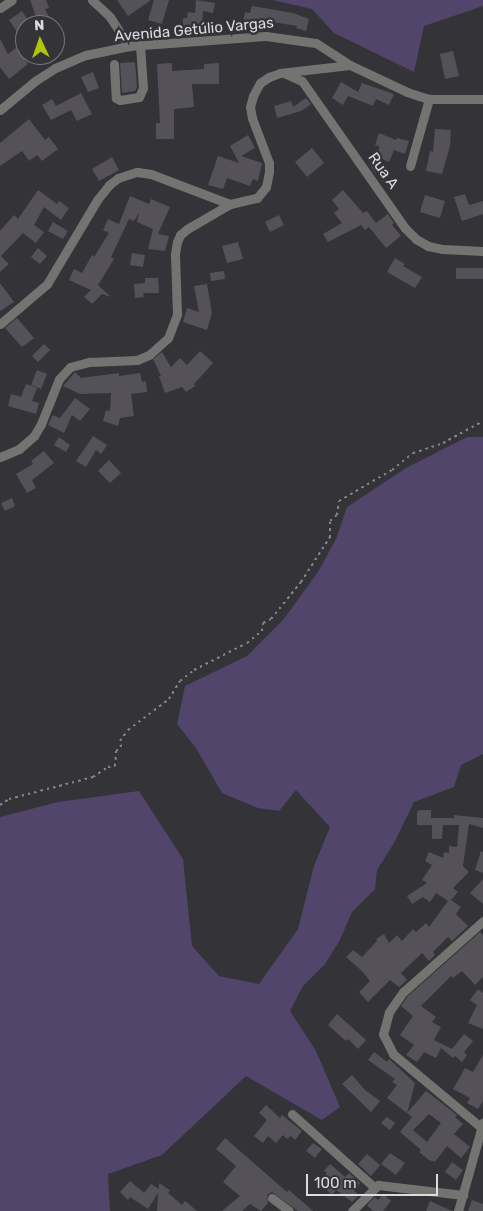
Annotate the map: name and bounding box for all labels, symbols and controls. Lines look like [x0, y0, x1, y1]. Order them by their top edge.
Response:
street label: Avenida Getúlio Vargas [113, 14, 275, 46]
north arrow [15, 15, 65, 65]
text: N [34, 17, 45, 34]
street label: Rua A [364, 149, 402, 193]
scale bar [308, 1164, 440, 1196]
text: 100 m [314, 1174, 356, 1192]

